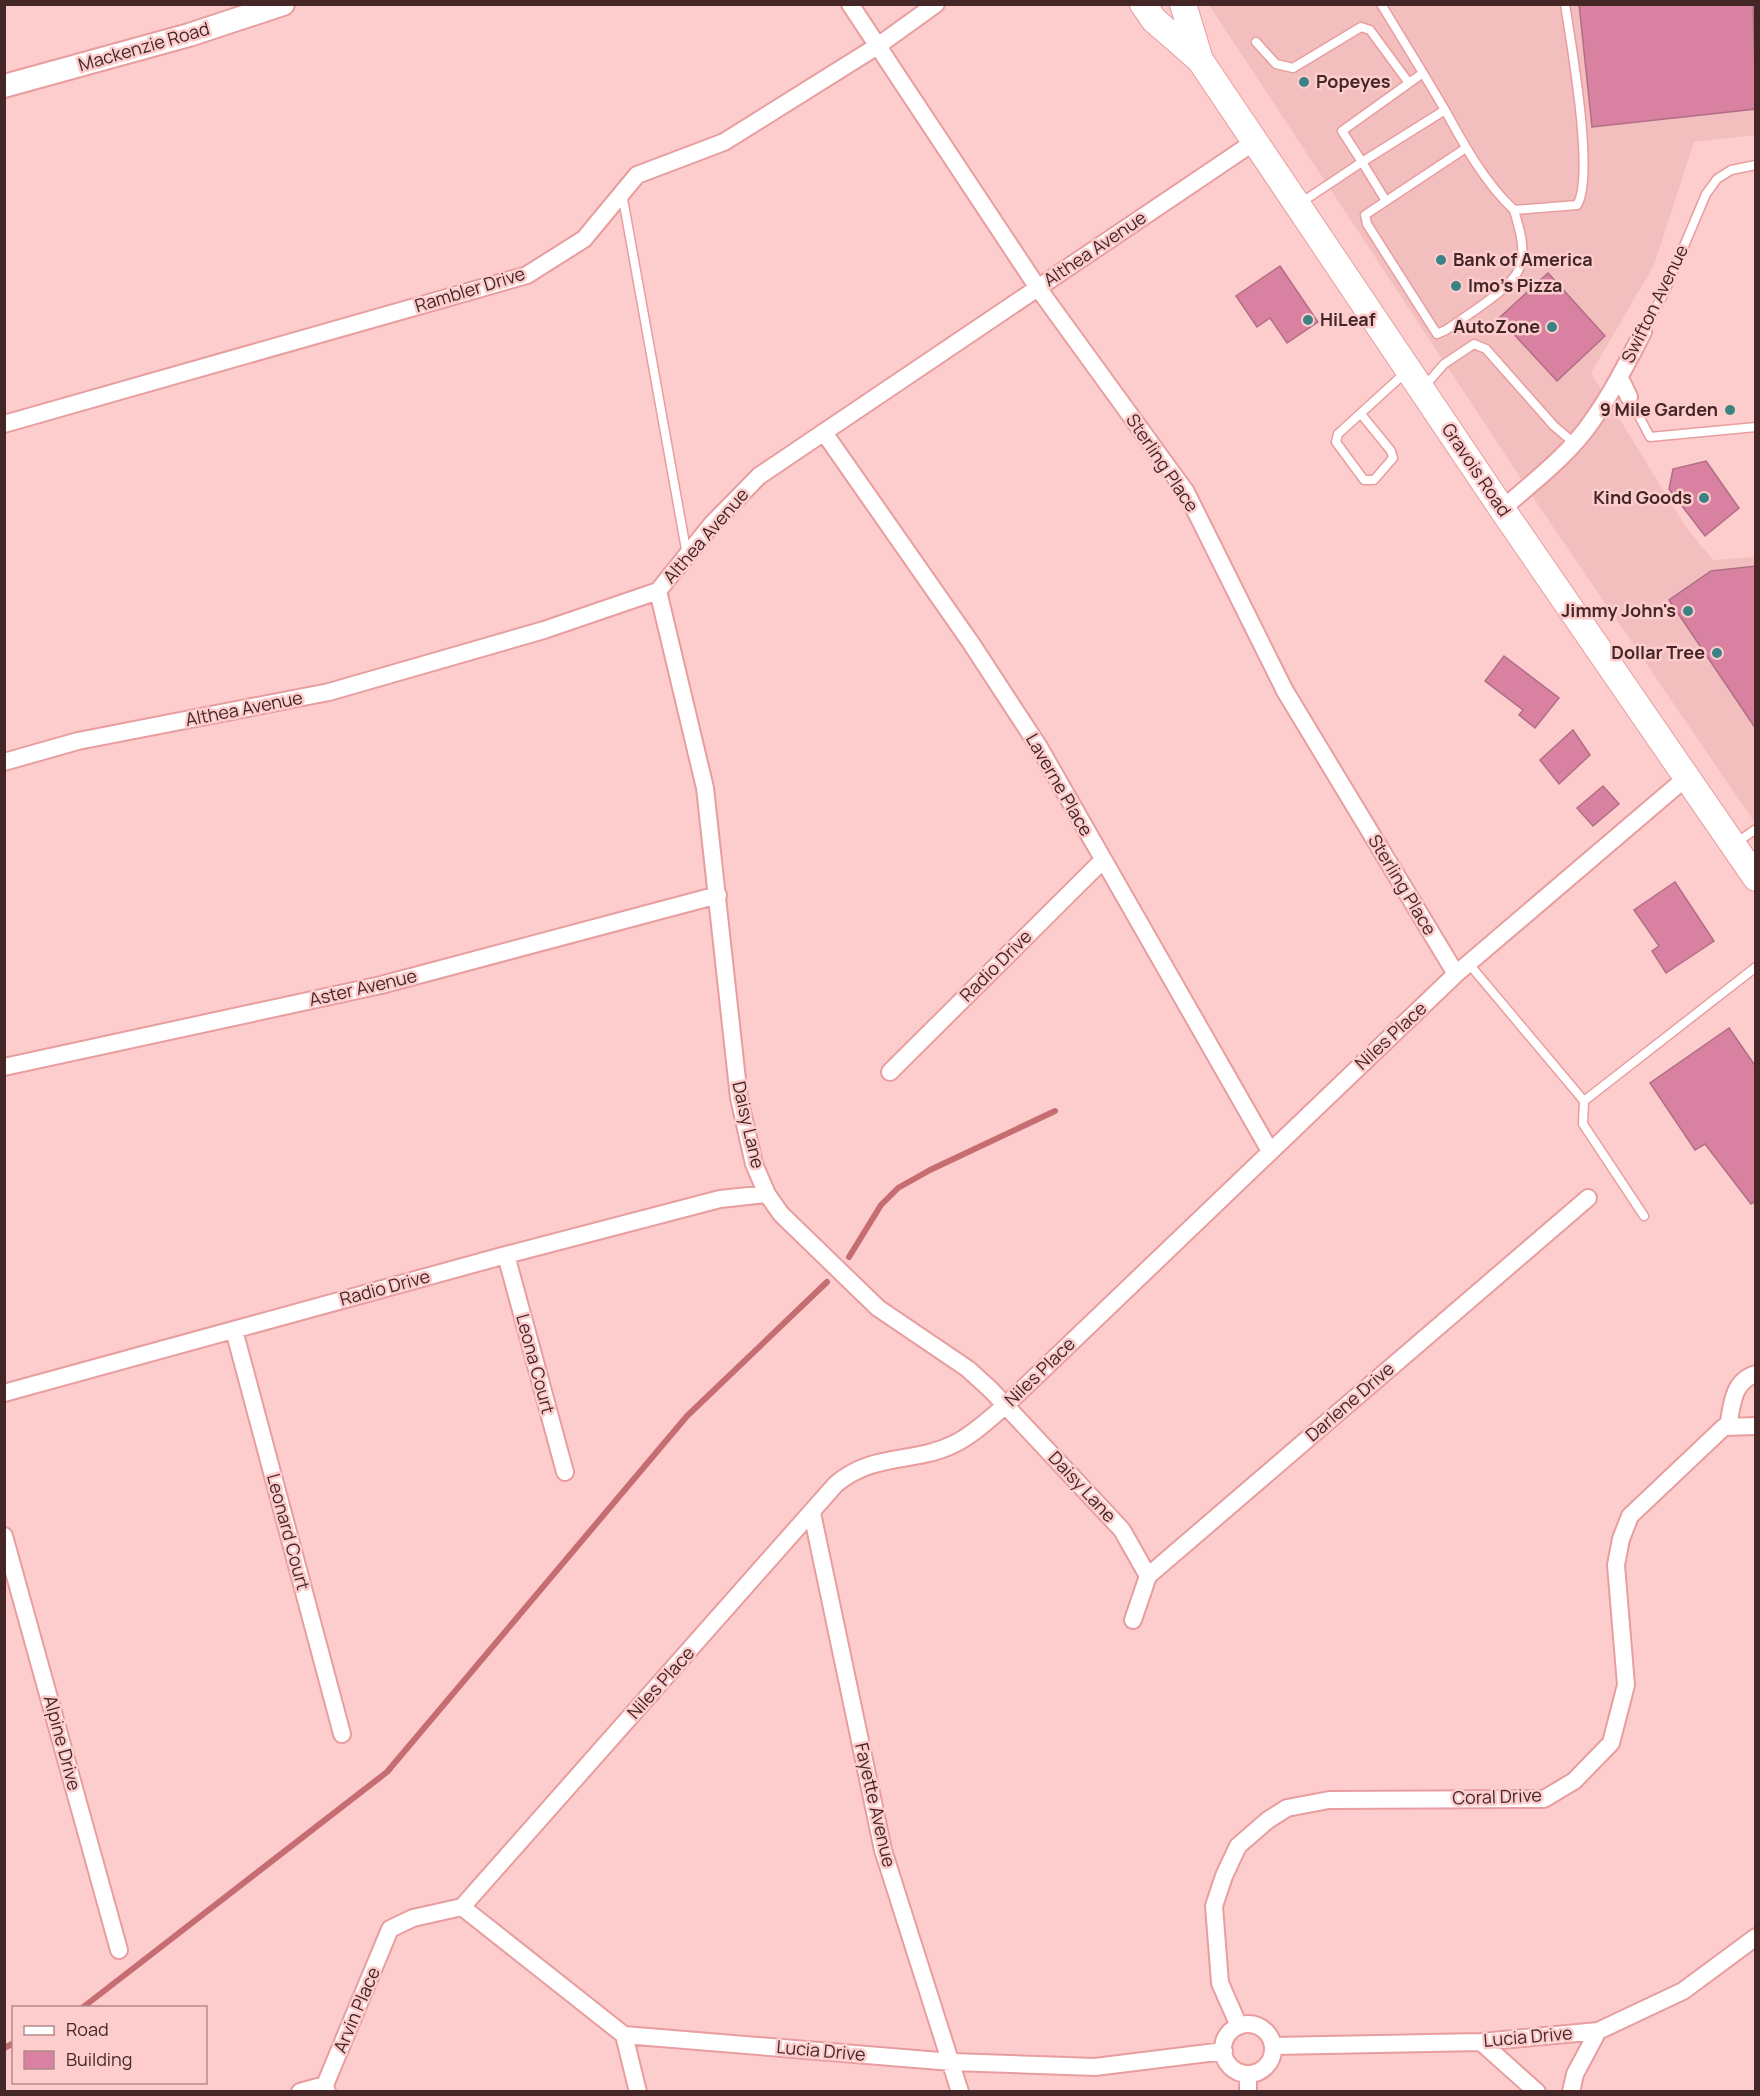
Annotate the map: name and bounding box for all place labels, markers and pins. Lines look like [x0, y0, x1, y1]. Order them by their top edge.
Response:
place label: Popeyes [1316, 69, 1391, 93]
marker: Popeyes [1297, 75, 1311, 89]
place label: Bank of America [1453, 247, 1593, 271]
marker: Bank of America [1434, 253, 1448, 267]
place label: Imo's Pizza [1468, 273, 1562, 297]
marker: Imo's Pizza [1449, 279, 1463, 293]
place label: HiLeaf [1320, 307, 1376, 331]
marker: HiLeaf [1301, 313, 1315, 327]
place label: AutoZone [1453, 314, 1540, 338]
marker: AutoZone [1545, 320, 1559, 334]
place label: 9 Mile Garden [1600, 397, 1718, 421]
marker: 9 Mile Garden [1723, 403, 1737, 417]
place label: Kind Goods [1593, 485, 1692, 509]
marker: Kind Goods [1697, 491, 1711, 505]
place label: Jimmy John's [1561, 598, 1676, 622]
marker: Jimmy John's [1681, 604, 1695, 618]
place label: Dollar Tree [1611, 640, 1705, 664]
marker: Dollar Tree [1710, 646, 1724, 660]

